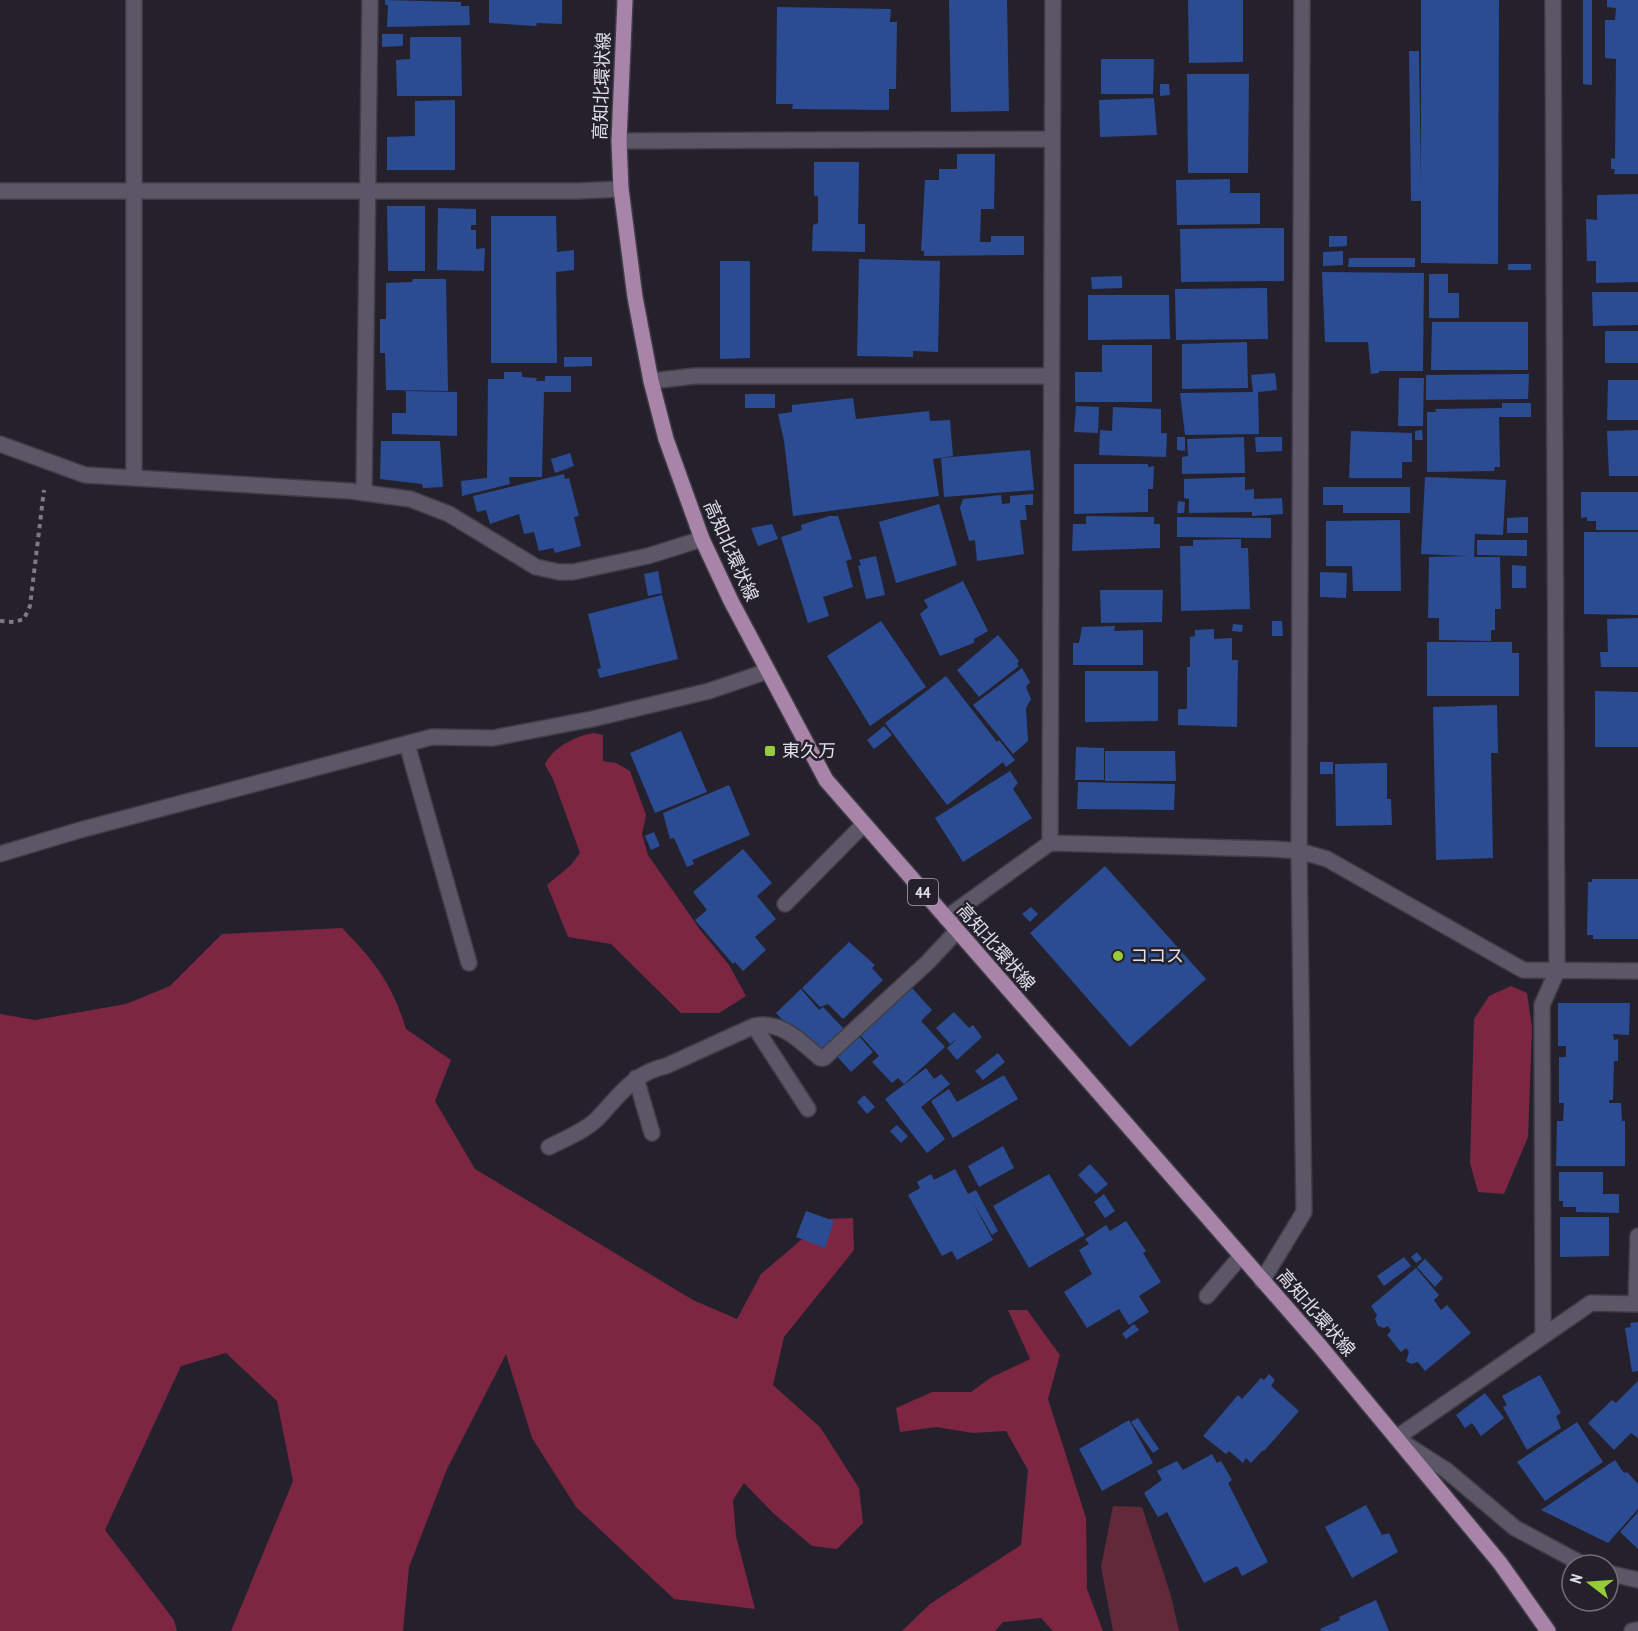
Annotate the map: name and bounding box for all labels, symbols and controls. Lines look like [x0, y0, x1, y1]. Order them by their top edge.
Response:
street label: 高知北環状線 [588, 32, 615, 140]
street label: 高知北環状線 [699, 497, 764, 605]
place label: 東久万 [782, 739, 836, 762]
marker: 東久万 [763, 744, 777, 758]
road number: 44 [908, 879, 938, 905]
street label: 高知北環状線 [952, 898, 1040, 995]
place label: ココス [1130, 944, 1184, 967]
marker: ココス [1111, 949, 1125, 963]
street label: 高知北環状線 [1272, 1264, 1360, 1361]
north arrow [1560, 1553, 1620, 1613]
text: N [1565, 1572, 1586, 1586]

